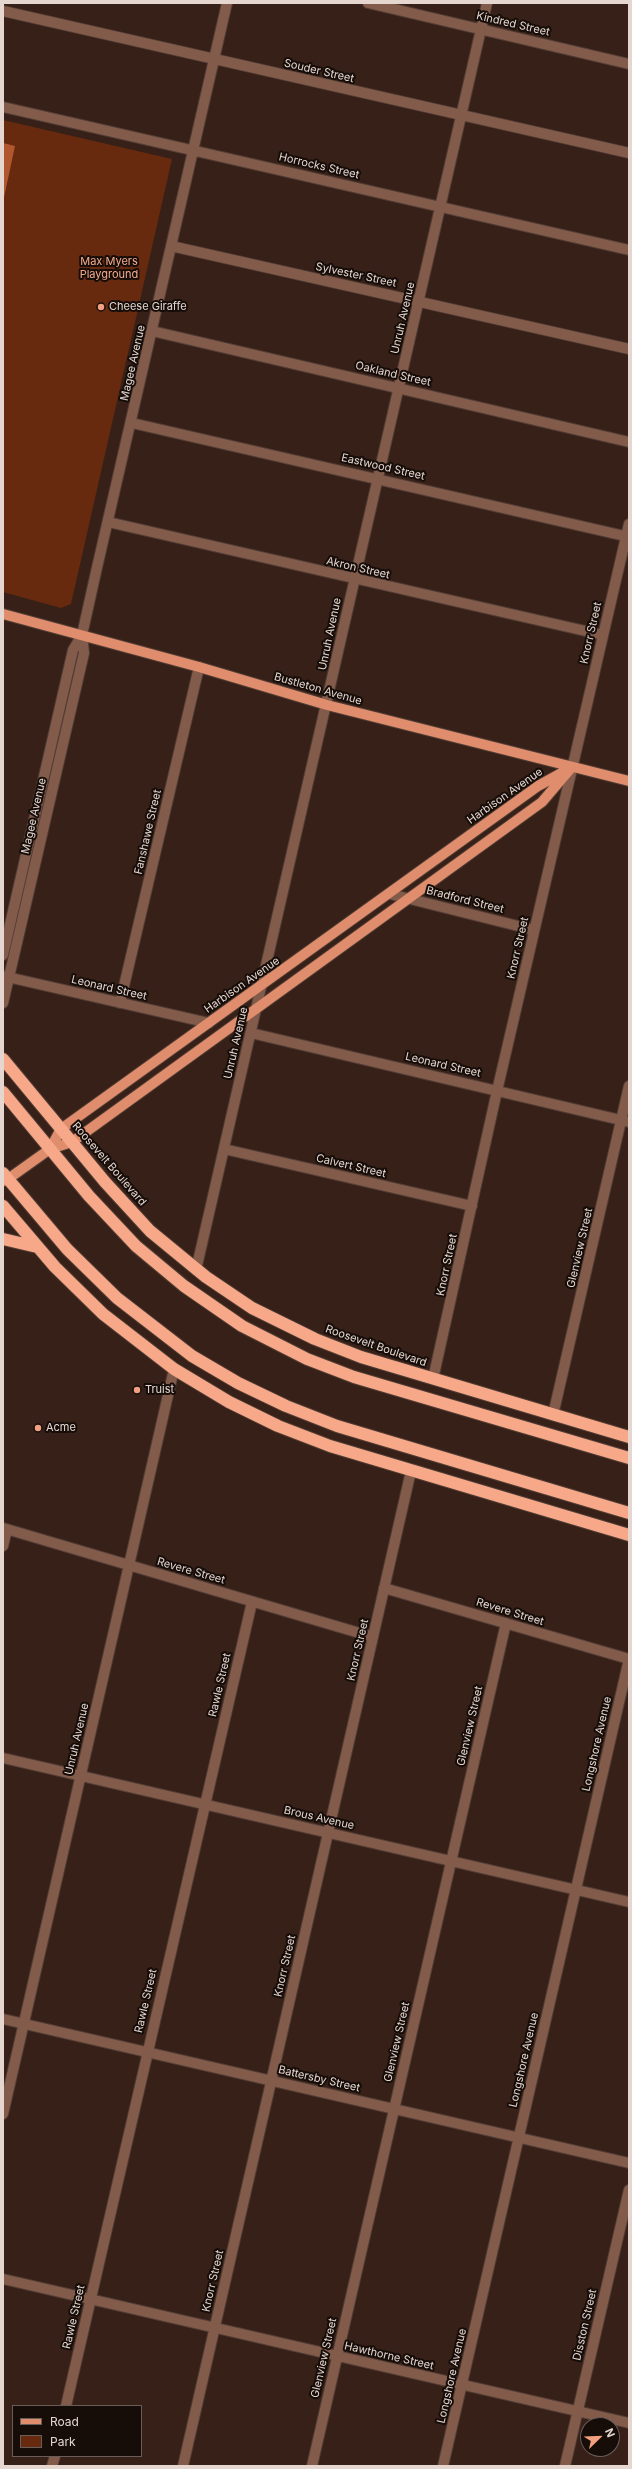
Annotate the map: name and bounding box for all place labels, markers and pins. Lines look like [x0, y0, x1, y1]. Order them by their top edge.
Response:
place label: Cheese Giraffe [109, 300, 187, 314]
marker: Cheese Giraffe [96, 302, 106, 312]
place label: Truist [145, 1383, 174, 1397]
marker: Truist [132, 1385, 142, 1395]
place label: Acme [46, 1421, 76, 1435]
marker: Acme [33, 1423, 43, 1433]

